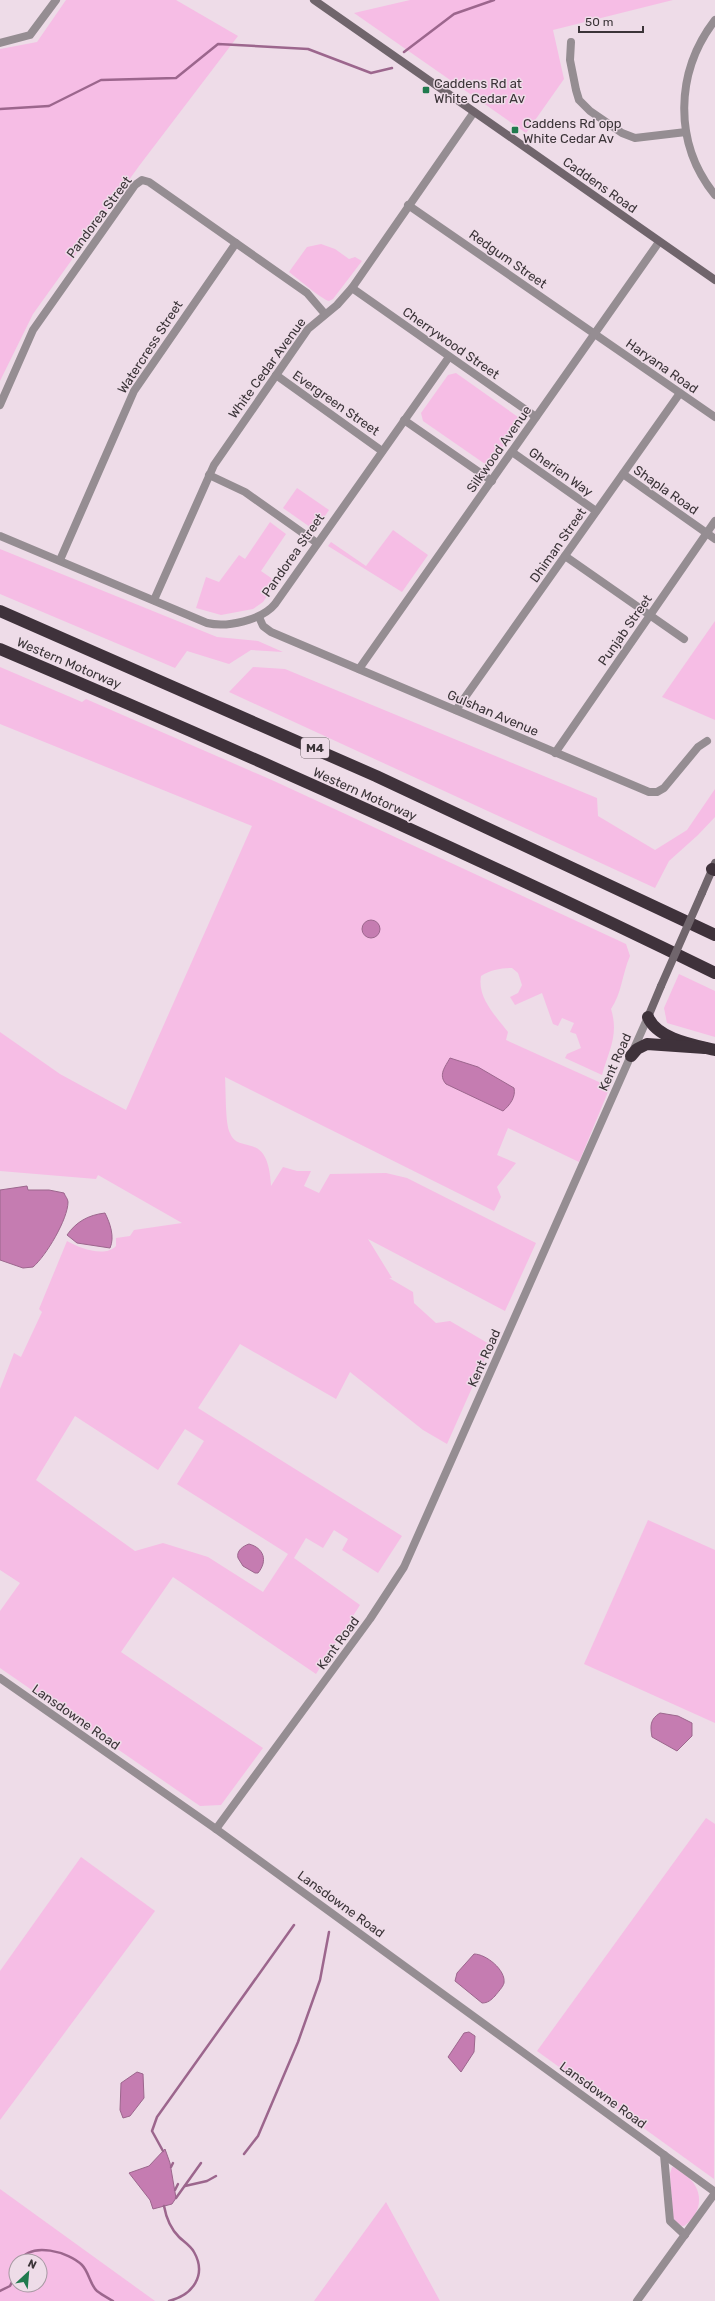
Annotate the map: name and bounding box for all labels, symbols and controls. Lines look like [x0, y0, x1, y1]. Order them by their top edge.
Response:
scale bar [579, 8, 643, 34]
text: 50 m [585, 15, 613, 29]
place label: Caddens Rd at White Cedar Av [434, 76, 525, 106]
marker: Caddens Rd at White Cedar Av [421, 85, 431, 95]
place label: Caddens Rd opp White Cedar Av [523, 116, 622, 146]
marker: Caddens Rd opp White Cedar Av [510, 125, 520, 135]
street label: Caddens Road [560, 154, 640, 216]
street label: Pandorea Street [63, 173, 135, 261]
street label: Redgum Street [466, 227, 550, 292]
street label: Watercress Street [114, 298, 186, 396]
street label: Cherrywood Street [400, 304, 502, 382]
street label: White Cedar Avenue [225, 315, 309, 421]
street label: Haryana Road [623, 336, 701, 396]
street label: Evergreen Street [289, 367, 382, 439]
street label: Silkwood Avenue [463, 403, 535, 495]
street label: Gherien Way [526, 444, 596, 500]
street label: Shapla Road [631, 462, 701, 518]
street label: Dhiman Street [527, 505, 589, 585]
street label: Pandorea Street [259, 510, 327, 600]
street label: Punjab Street [595, 592, 655, 668]
street label: Western Motorway [14, 634, 124, 692]
street label: Gulshan Avenue [445, 687, 541, 739]
road number: M4 [301, 738, 329, 758]
street label: Western Motorway [311, 764, 419, 824]
street label: Kent Road [596, 1031, 634, 1093]
street label: Kent Road [465, 1327, 503, 1389]
street label: Kent Road [314, 1614, 362, 1672]
street label: Lansdowne Road [29, 1681, 123, 1753]
street label: Lansdowne Road [295, 1867, 387, 1941]
street label: Lansdowne Road [557, 2058, 649, 2132]
north arrow [8, 2253, 48, 2293]
text: N [26, 2257, 39, 2272]

